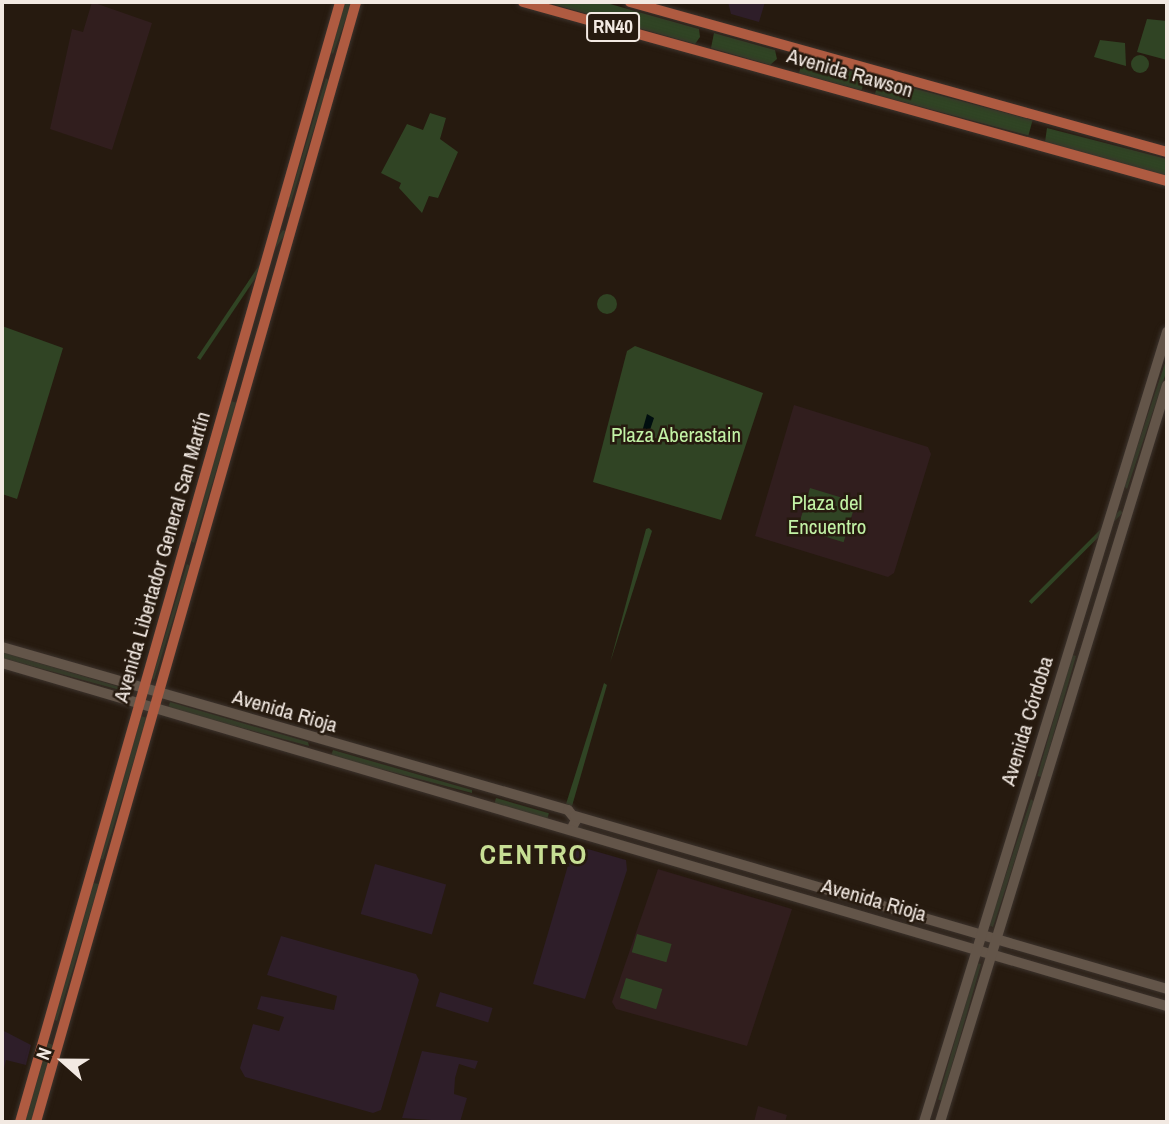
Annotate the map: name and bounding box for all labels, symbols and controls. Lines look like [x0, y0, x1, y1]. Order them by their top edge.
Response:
road number: RN40 [585, 12, 641, 42]
street label: Avenida Rawson [784, 43, 916, 103]
street label: Avenida Libertador General San Martín [108, 409, 216, 705]
park label: Plaza Aberastain [610, 422, 742, 448]
park label: Plaza del Encuentro [788, 490, 866, 540]
street label: Avenida Córdoba [995, 653, 1059, 789]
street label: Avenida Rioja [230, 684, 340, 738]
district label: CENTRO [480, 837, 588, 871]
street label: Avenida Rioja [819, 873, 929, 927]
north arrow [28, 1026, 98, 1096]
text: N [29, 1044, 58, 1063]

